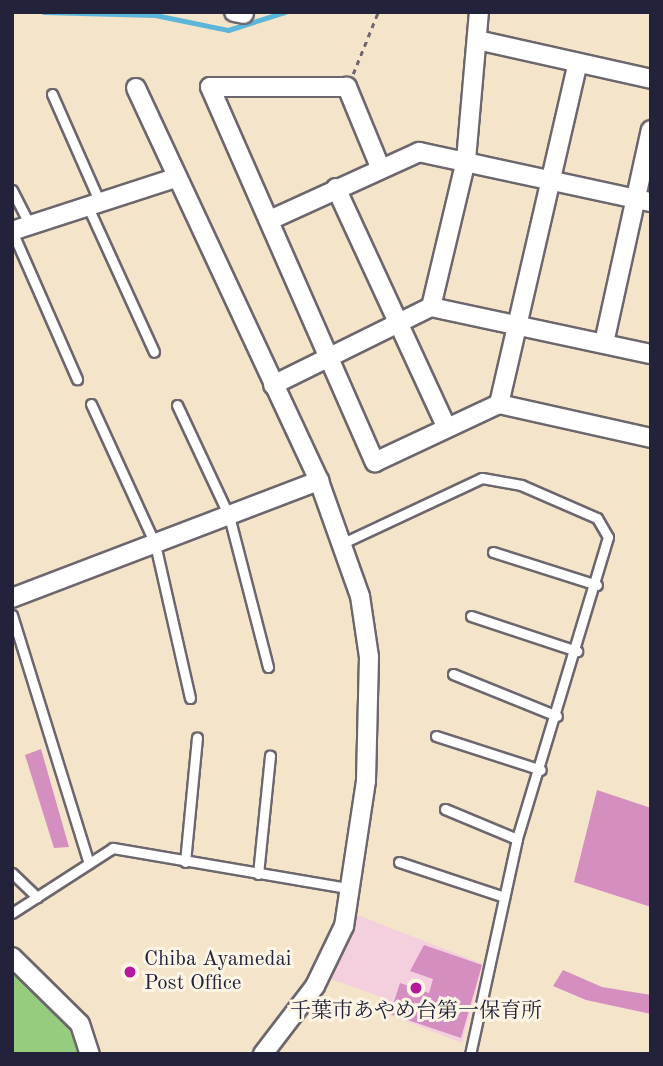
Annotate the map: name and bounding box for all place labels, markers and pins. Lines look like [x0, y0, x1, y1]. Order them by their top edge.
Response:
place label: Chiba Ayamedai Post Office [144, 947, 291, 997]
marker: Chiba Ayamedai Post Office [122, 964, 138, 980]
marker: 千葉市あやめ台第一保育所 [408, 980, 424, 996]
place label: 千葉市あやめ台第一保育所 [290, 999, 542, 1025]

